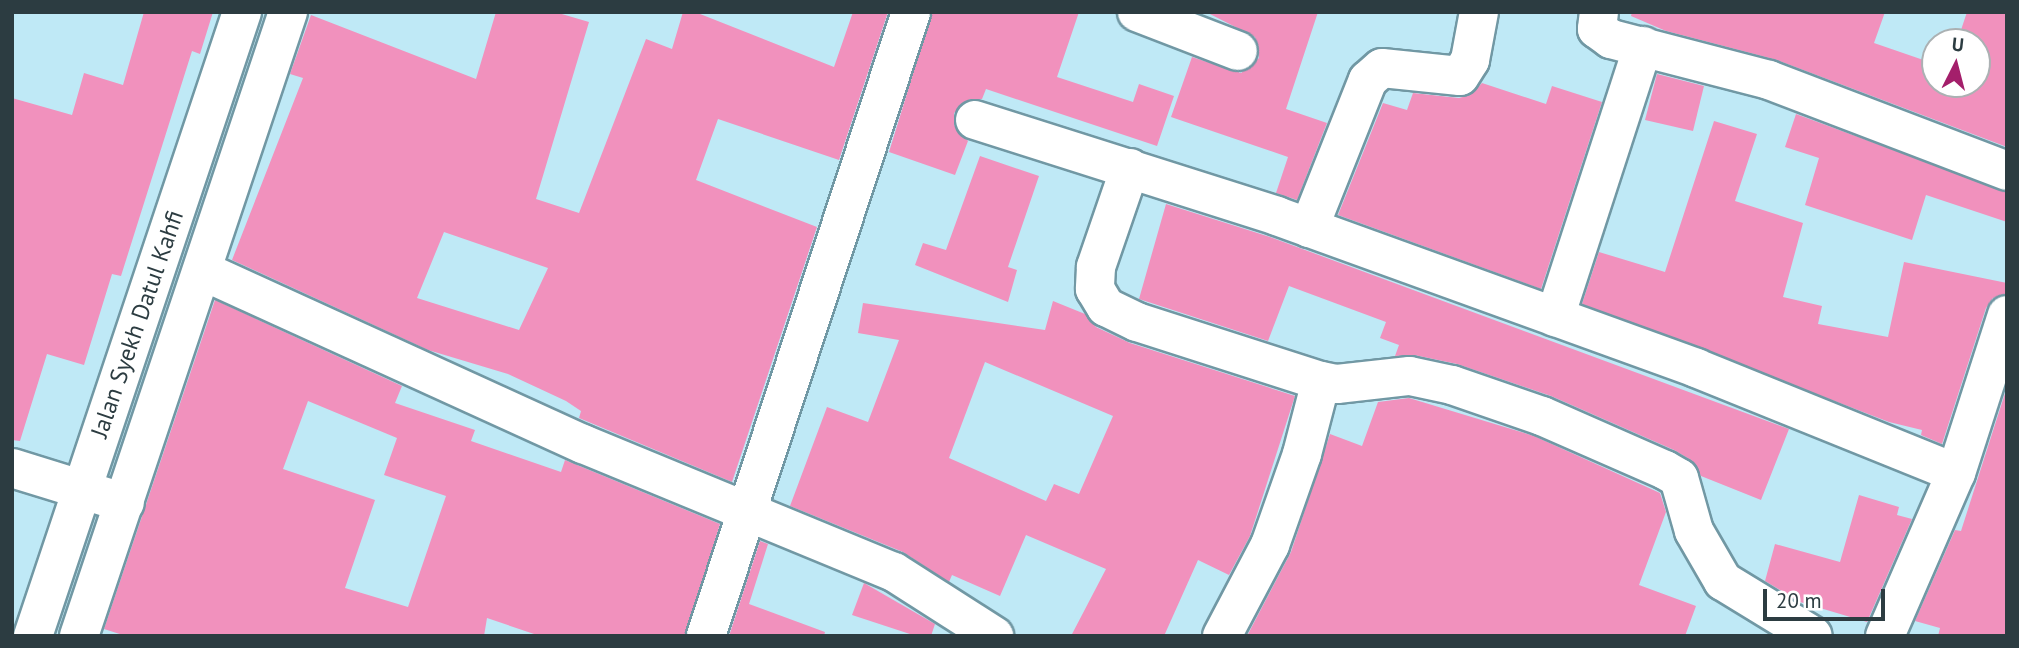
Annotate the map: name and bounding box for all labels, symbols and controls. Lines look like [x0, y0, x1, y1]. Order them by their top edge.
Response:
north arrow [1921, 28, 1991, 98]
text: U [1951, 32, 1965, 57]
street label: Jalan Syekh Datul Kahfi [85, 207, 189, 441]
scale bar [1767, 574, 1890, 618]
text: 20 m [1776, 587, 1822, 614]

